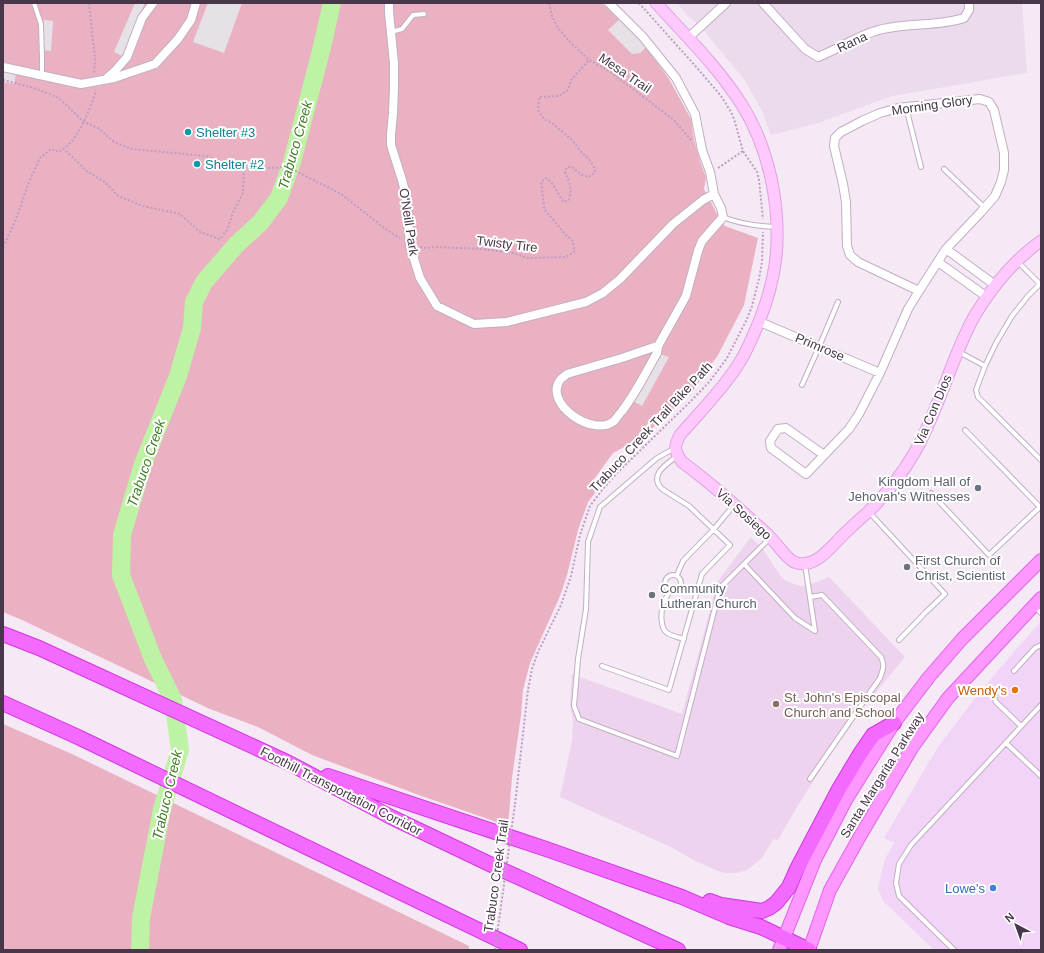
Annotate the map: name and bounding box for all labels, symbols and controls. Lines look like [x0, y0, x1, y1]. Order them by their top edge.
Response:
street label: Rana [835, 28, 870, 55]
street label: Mesa Trail [596, 50, 654, 96]
street label: Morning Glory [891, 92, 974, 118]
water label: Trabuco Creek [275, 98, 316, 191]
place label: Shelter #3 [196, 125, 255, 140]
marker: Shelter #3 [183, 127, 193, 137]
place label: Shelter #2 [205, 157, 264, 172]
marker: Shelter #2 [192, 159, 202, 169]
street label: O'Neill Park [396, 187, 422, 257]
street label: Twisty Tire [476, 233, 538, 255]
street label: Primrose [793, 330, 847, 364]
street label: Trabuco Creek Trail Bike Path [587, 359, 715, 495]
street label: Via Con Dios [911, 372, 955, 448]
water label: Trabuco Creek [124, 416, 169, 509]
place label: Kingdom Hall of Jehovah's Witnesses [848, 474, 970, 504]
marker: Kingdom Hall of Jehovah's Witnesses [973, 483, 983, 493]
street label: Via Sosiego [713, 485, 775, 543]
place label: First Church of Christ, Scientist [915, 553, 1006, 583]
marker: First Church of Christ, Scientist [902, 562, 912, 572]
place label: Community Lutheran Church [660, 581, 757, 611]
marker: Community Lutheran Church [647, 590, 657, 600]
place label: Wendy's [958, 683, 1007, 698]
marker: Wendy's [1010, 685, 1020, 695]
place label: St. John's Episcopal Church and School [784, 690, 901, 720]
marker: St. John's Episcopal Church and School [771, 699, 781, 709]
street label: Santa Margarita Parkway [837, 709, 927, 841]
street label: Foothill Transportation Corridor [258, 744, 425, 839]
water label: Trabuco Creek [149, 748, 185, 841]
street label: Trabuco Creek Trail [481, 819, 511, 933]
place label: Lowe's [945, 881, 985, 896]
marker: Lowe's [988, 883, 998, 893]
north arrow [996, 905, 1036, 945]
text: N [1003, 910, 1016, 925]

